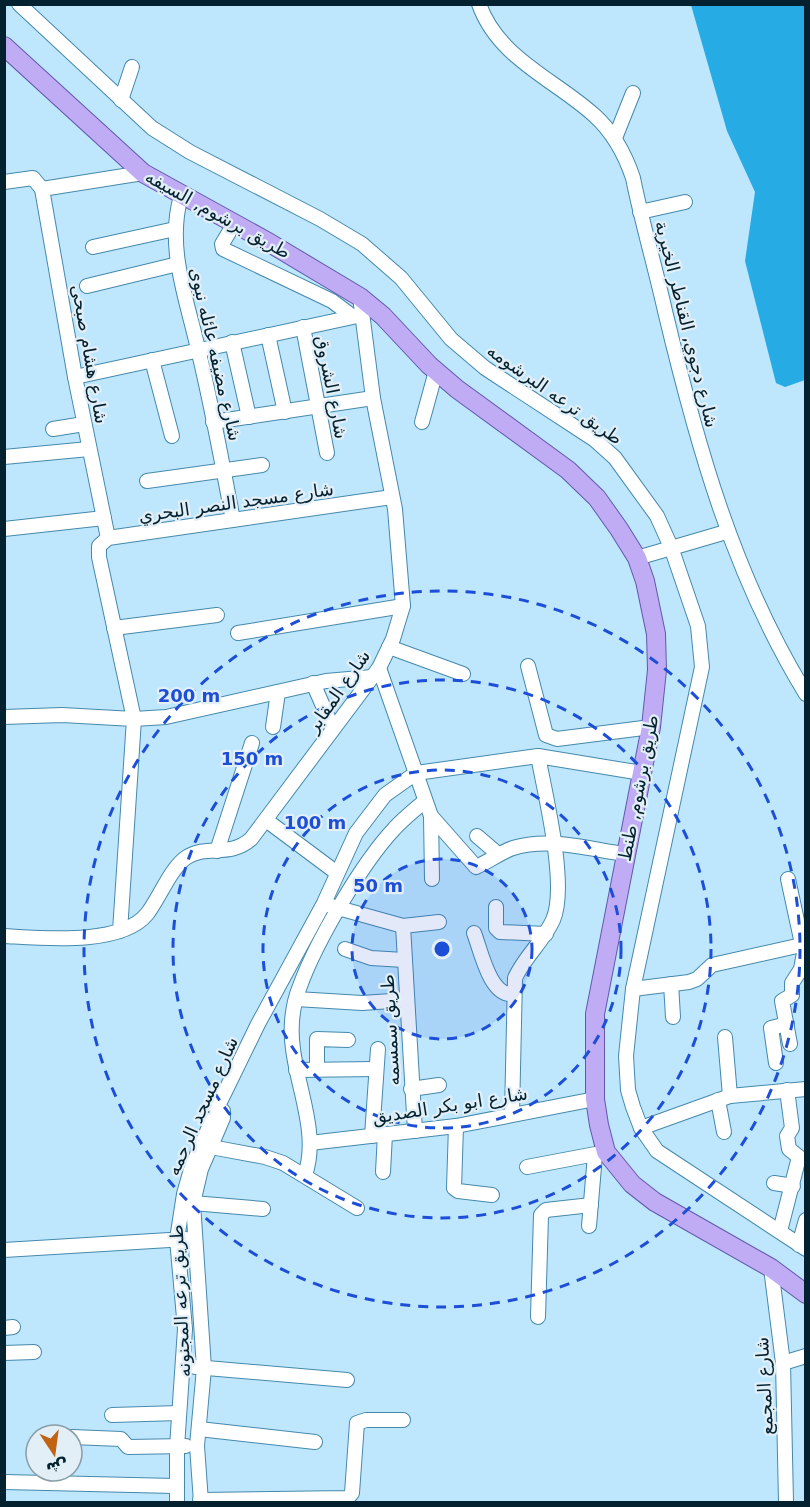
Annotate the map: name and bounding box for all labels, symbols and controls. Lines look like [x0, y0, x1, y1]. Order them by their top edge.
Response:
street label: طريق برشوم, السيفه [141, 165, 294, 263]
street label: شارع دجوي, القناطر الخيرية [650, 218, 723, 430]
street label: شارع مضيفه عائله نبوى [185, 265, 246, 443]
street label: شارع هشام صبحى [66, 283, 113, 425]
street label: شارع الشروق [311, 334, 352, 441]
street label: طريق ترعه البرشومه [483, 339, 627, 449]
street label: شارع مسجد النصر البحري [137, 478, 335, 527]
street label: شارع المقابر [301, 646, 375, 738]
text: 200 m [158, 685, 220, 706]
street label: طريق برشوم, طنط [614, 713, 663, 863]
text: 150 m [221, 748, 283, 769]
text: 100 m [284, 812, 346, 833]
text: 50 m [353, 875, 403, 896]
centre of rings [432, 939, 452, 959]
street label: طريق سمسمه [377, 974, 404, 1086]
street label: شارع مسجد الرحمه [162, 1033, 243, 1179]
street label: شارع ابو بكر الصديق [371, 1082, 529, 1129]
street label: طريق ترعه المجنونه [166, 1224, 195, 1378]
street label: شارع المجمع [751, 1336, 778, 1436]
north arrow [24, 1423, 84, 1483]
text: ش [44, 1455, 70, 1479]

